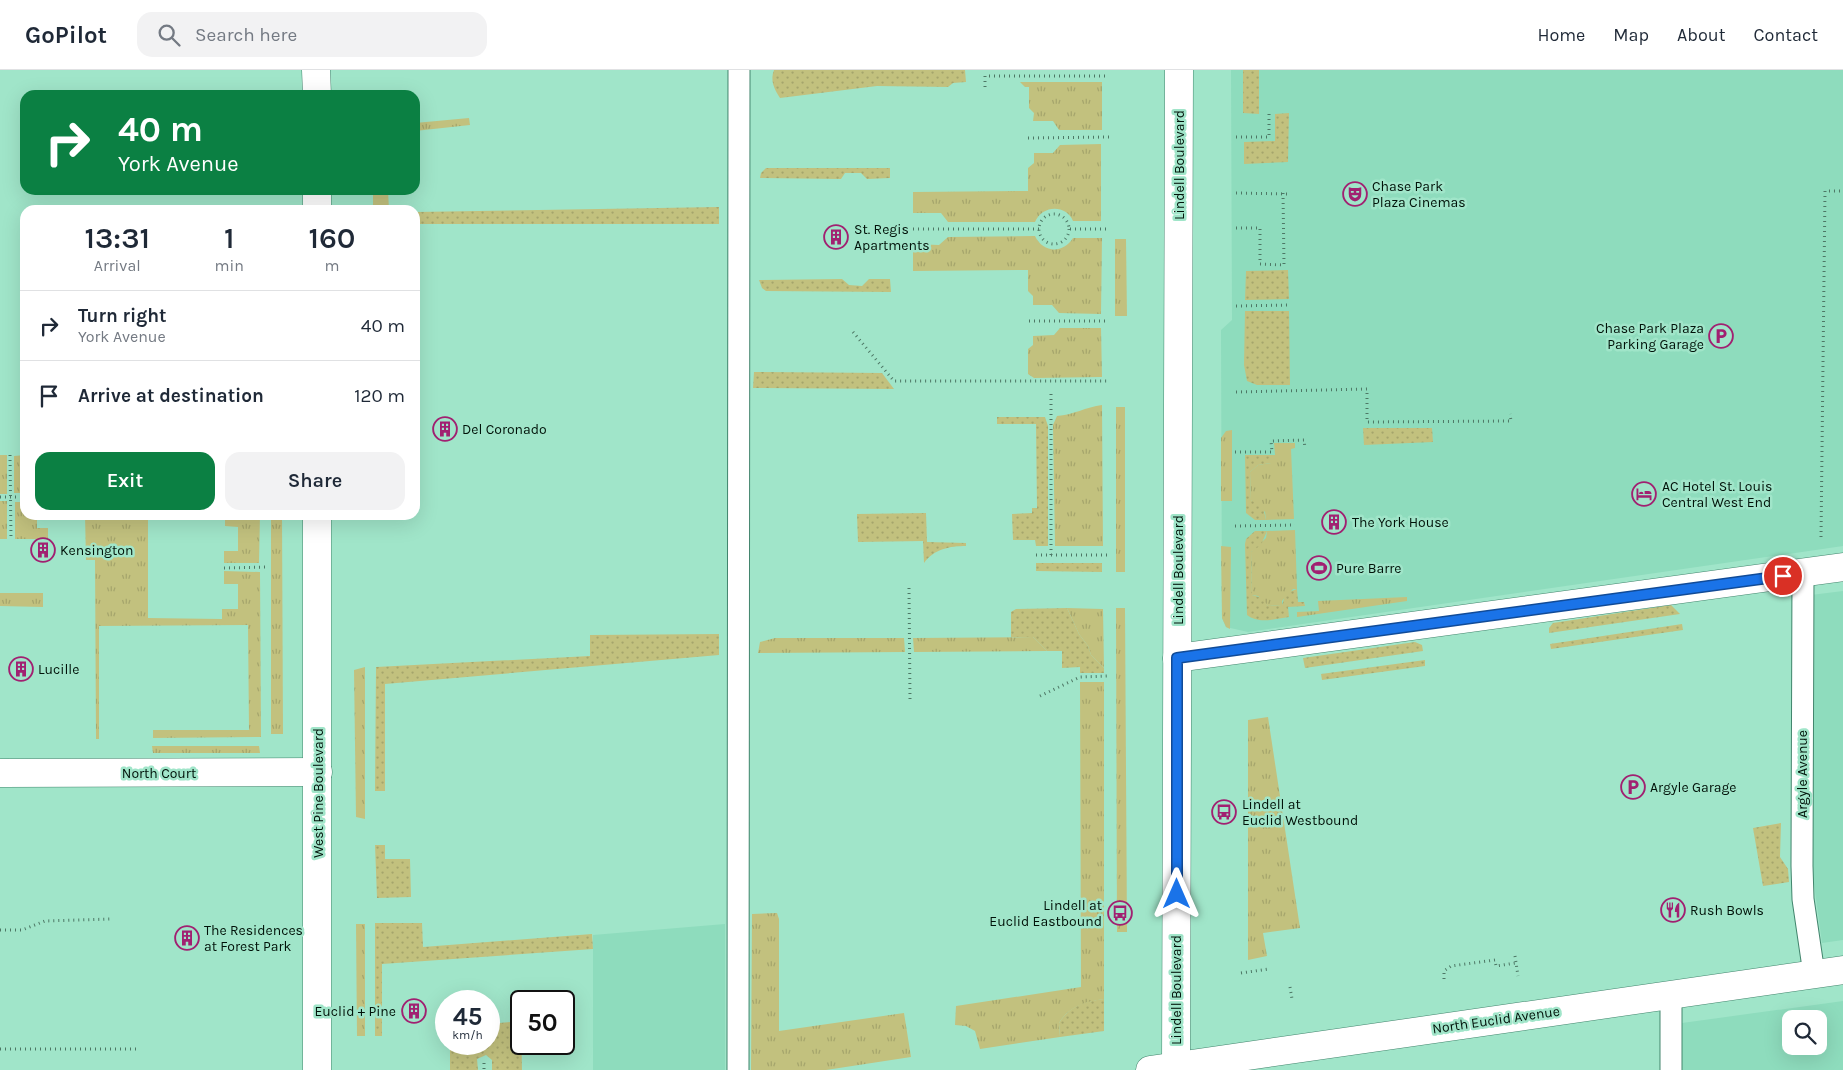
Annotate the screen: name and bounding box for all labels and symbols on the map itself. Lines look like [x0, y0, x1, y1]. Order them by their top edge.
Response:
street label: Lindell Boulevard [1171, 110, 1188, 220]
place label: Chase Park Plaza Cinemas [1372, 178, 1466, 211]
theatre icon: Chase Park Plaza Cinemas [1342, 181, 1368, 207]
place label: St. Regis Apartments [854, 221, 930, 254]
building icon: St. Regis Apartments [823, 224, 849, 250]
place label: Chase Park Plaza Parking Garage [1596, 320, 1704, 353]
parking icon: Chase Park Plaza Parking Garage [1708, 323, 1734, 349]
building icon: Del Coronado [432, 416, 458, 442]
place label: Del Coronado [462, 421, 547, 438]
place label: AC Hotel St. Louis Central West End [1662, 478, 1772, 511]
hotel icon: AC Hotel St. Louis Central West End [1631, 481, 1657, 507]
building icon: The York House [1321, 509, 1347, 535]
place label: The York House [1352, 514, 1449, 531]
street label: Lindell Boulevard [1170, 515, 1187, 625]
building icon: Kensington [30, 537, 56, 563]
place label: Kensington [60, 542, 133, 559]
sports icon: Pure Barre [1306, 555, 1332, 581]
pin [1762, 555, 1804, 597]
place label: Pure Barre [1336, 560, 1402, 577]
building icon: Lucille [8, 656, 34, 682]
place label: Lucille [38, 661, 79, 678]
street label: West Pine Boulevard [310, 728, 327, 858]
street label: Argyle Avenue [1794, 730, 1811, 818]
street label: North Court [122, 765, 196, 782]
parking icon: Argyle Garage [1620, 774, 1646, 800]
place label: Argyle Garage [1650, 779, 1737, 796]
place label: Lindell at Euclid Westbound [1242, 796, 1358, 829]
bus stop icon: Lindell at Euclid Westbound [1211, 799, 1237, 825]
position arrow [1150, 867, 1202, 919]
place label: Lindell at Euclid Eastbound [989, 897, 1102, 930]
restaurant icon: Rush Bowls [1660, 897, 1686, 923]
bus stop icon: Lindell at Euclid Eastbound [1107, 900, 1133, 926]
place label: Rush Bowls [1690, 902, 1764, 919]
place label: The Residences at Forest Park [204, 922, 303, 955]
building icon: The Residences at Forest Park [174, 925, 200, 951]
street label: Lindell Boulevard [1168, 935, 1185, 1045]
speed limit sign: 50 [510, 990, 575, 1055]
building icon: Euclid + Pine [401, 998, 427, 1024]
place label: Euclid + Pine [314, 1003, 396, 1020]
street label: North Euclid Avenue [1431, 1003, 1561, 1037]

